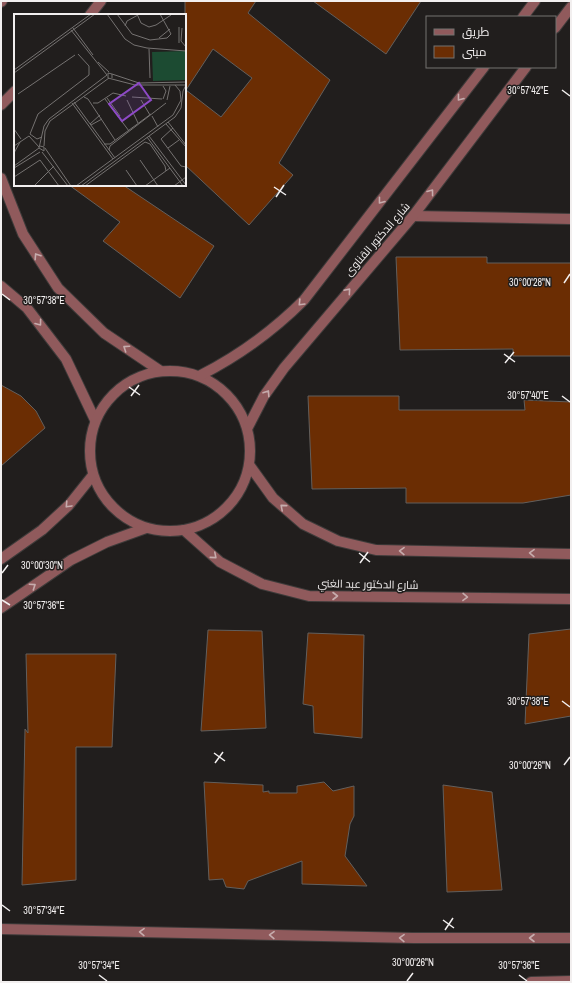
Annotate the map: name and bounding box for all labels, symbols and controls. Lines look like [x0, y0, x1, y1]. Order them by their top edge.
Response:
inset map [14, 14, 186, 186]
legend [426, 16, 556, 68]
text: طريق [462, 24, 490, 40]
text: مبنى [462, 44, 487, 60]
text: 30°57'42"E [507, 84, 549, 97]
one-way arrow [458, 93, 465, 100]
one-way arrow [427, 189, 434, 196]
one-way arrow [379, 196, 386, 203]
street label: شارع الدكتور القناوى [341, 199, 414, 279]
one-way arrow [34, 253, 42, 260]
text: 30°00'28"N [509, 276, 551, 289]
one-way arrow [343, 289, 350, 296]
text: 30°57'38"E [23, 294, 65, 307]
one-way arrow [298, 298, 306, 306]
one-way arrow [34, 319, 41, 326]
one-way arrow [124, 346, 131, 353]
text: 30°57'40"E [507, 389, 549, 402]
one-way arrow [262, 390, 269, 397]
one-way arrow [65, 500, 73, 508]
one-way arrow [281, 505, 288, 512]
one-way arrow [399, 547, 405, 555]
one-way arrow [529, 549, 535, 558]
one-way arrow [209, 552, 216, 559]
text: 30°00'30"N [21, 559, 63, 572]
street label: شارع الدكتور عبد الغني [317, 576, 419, 594]
one-way arrow [29, 583, 36, 591]
one-way arrow [332, 592, 338, 600]
one-way arrow [462, 593, 468, 602]
text: 30°57'36"E [23, 599, 65, 612]
text: 30°57'38"E [507, 695, 549, 708]
text: 30°00'26"N [509, 759, 551, 772]
text: 30°57'34"E [23, 904, 65, 917]
one-way arrow [139, 928, 145, 936]
one-way arrow [269, 931, 275, 939]
one-way arrow [399, 934, 405, 942]
one-way arrow [529, 934, 535, 942]
text: 30°00'26"N [392, 956, 434, 969]
text: 30°57'34"E [78, 959, 120, 972]
text: 30°57'36"E [498, 959, 540, 972]

